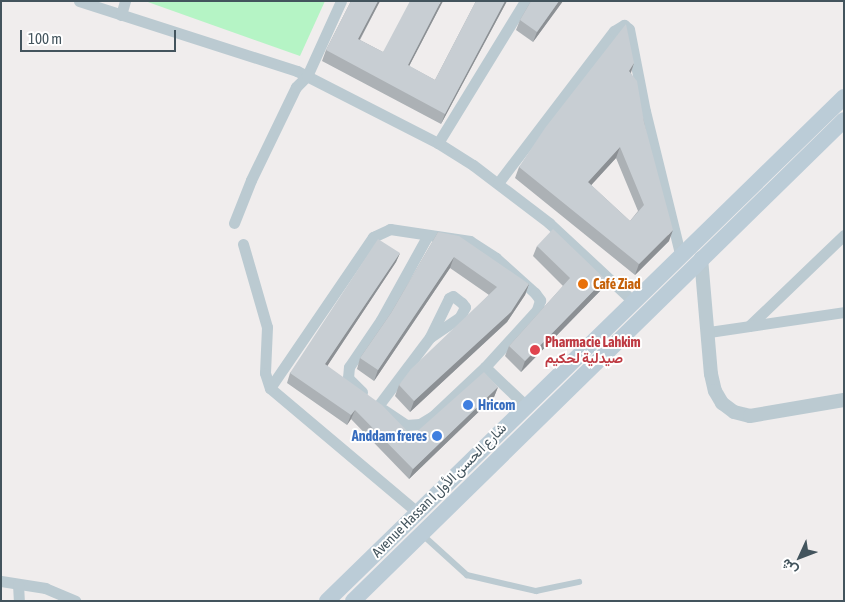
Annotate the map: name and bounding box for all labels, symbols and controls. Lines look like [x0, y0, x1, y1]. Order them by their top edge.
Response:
scale bar [22, 20, 179, 52]
text: 100 m [28, 30, 62, 47]
place label: Café Ziad [593, 276, 641, 292]
marker: Café Ziad [577, 278, 589, 290]
place label: Pharmacie Lahkim صيدلية لحكيم [545, 334, 641, 367]
marker: Pharmacie Lahkim صيدلية لحكيم [529, 344, 541, 356]
place label: Hricom [478, 397, 515, 413]
marker: Hricom [462, 399, 474, 411]
street label: Avenue Hassan I شارع الحسن الأول [368, 419, 510, 561]
place label: Anddam freres [352, 428, 427, 444]
marker: Anddam freres [431, 430, 443, 442]
north arrow [775, 532, 825, 582]
text: ش [777, 556, 801, 579]

